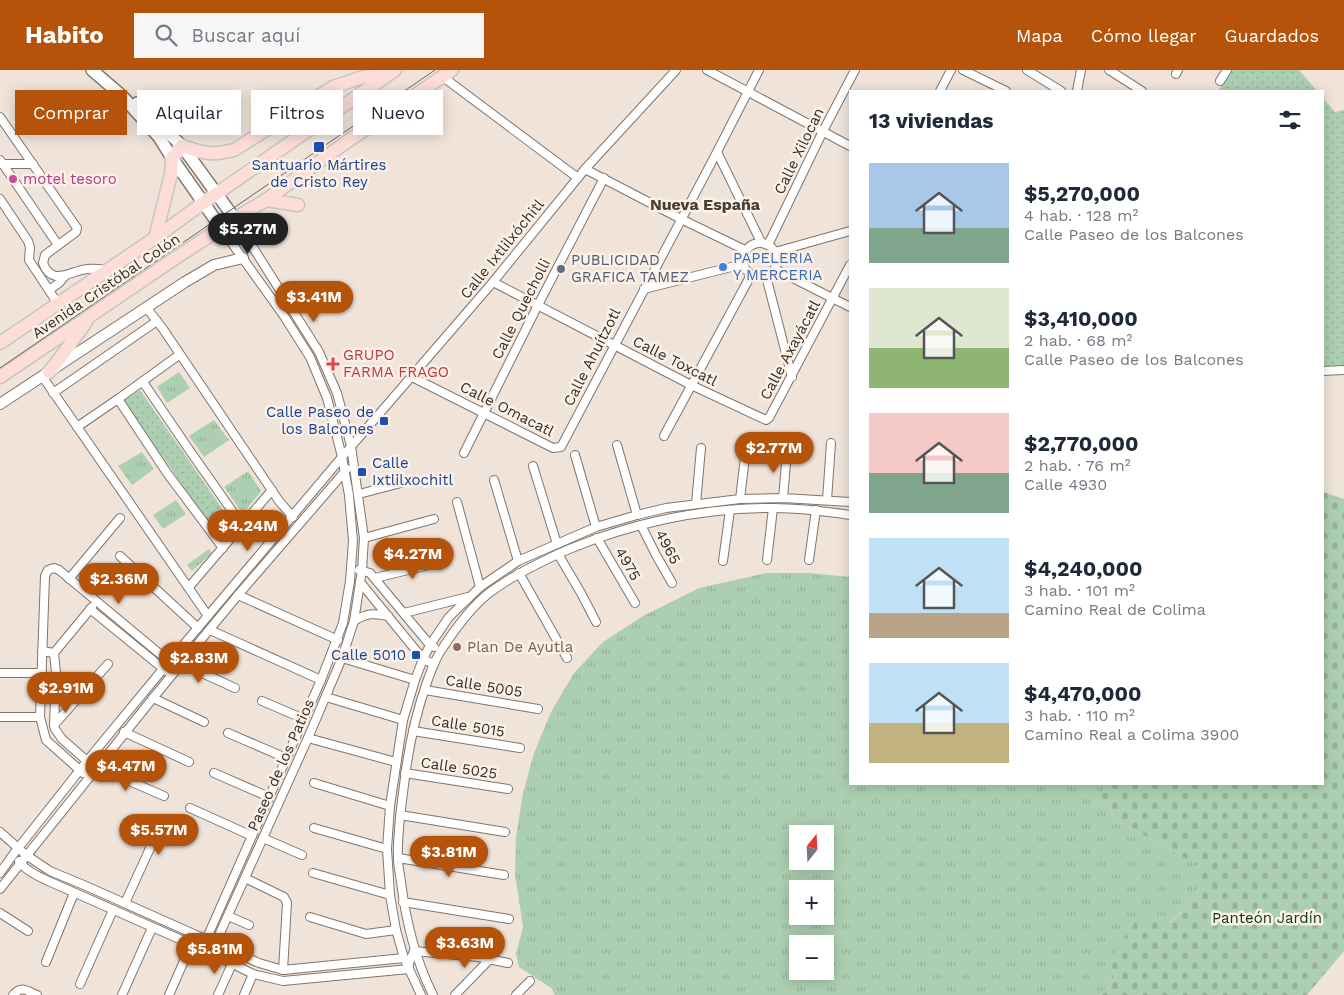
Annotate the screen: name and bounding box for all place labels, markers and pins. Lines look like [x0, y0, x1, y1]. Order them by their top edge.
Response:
marker: Santuario Mártires de Cristo Rey [312, 140, 326, 154]
place label: Santuario Mártires de Cristo Rey [252, 156, 387, 191]
place label: motel tesoro [23, 170, 117, 188]
marker: motel tesoro [7, 173, 19, 185]
pin: $5.27M [207, 212, 289, 255]
place label: PAPELERIA Y MERCERIA [733, 249, 823, 284]
place label: PUBLICIDAD GRAFICA TAMEZ [571, 251, 689, 286]
marker: PAPELERIA Y MERCERIA [717, 261, 729, 273]
marker: PUBLICIDAD GRAFICA TAMEZ [555, 263, 567, 275]
pin: $3.41M [273, 280, 355, 323]
place label: GRUPO FARMA FRAGO [343, 346, 449, 381]
marker: GRUPO FARMA FRAGO [327, 358, 339, 370]
place label: Calle Paseo de los Balcones [266, 403, 374, 438]
marker: Calle Paseo de los Balcones [378, 415, 390, 427]
pin: $2.77M [733, 432, 815, 474]
place label: Calle Ixtlilxochitl [372, 454, 454, 489]
marker: Calle Ixtlilxochitl [356, 466, 368, 478]
pin: $4.24M [207, 510, 289, 552]
pin: $4.27M [372, 538, 454, 580]
pin: $2.36M [78, 562, 160, 605]
place label: Plan De Ayutla [467, 638, 574, 656]
marker: Plan De Ayutla [451, 641, 463, 653]
pin: $2.83M [158, 642, 240, 684]
place label: Calle 5010 [331, 646, 406, 664]
marker: Calle 5010 [410, 649, 422, 661]
pin: $2.91M [25, 672, 107, 714]
pin: $4.47M [85, 750, 167, 792]
pin: $5.57M [118, 814, 200, 856]
pin: $3.81M [408, 836, 490, 878]
pin: $3.63M [424, 926, 506, 969]
pin: $5.81M [174, 932, 256, 975]

